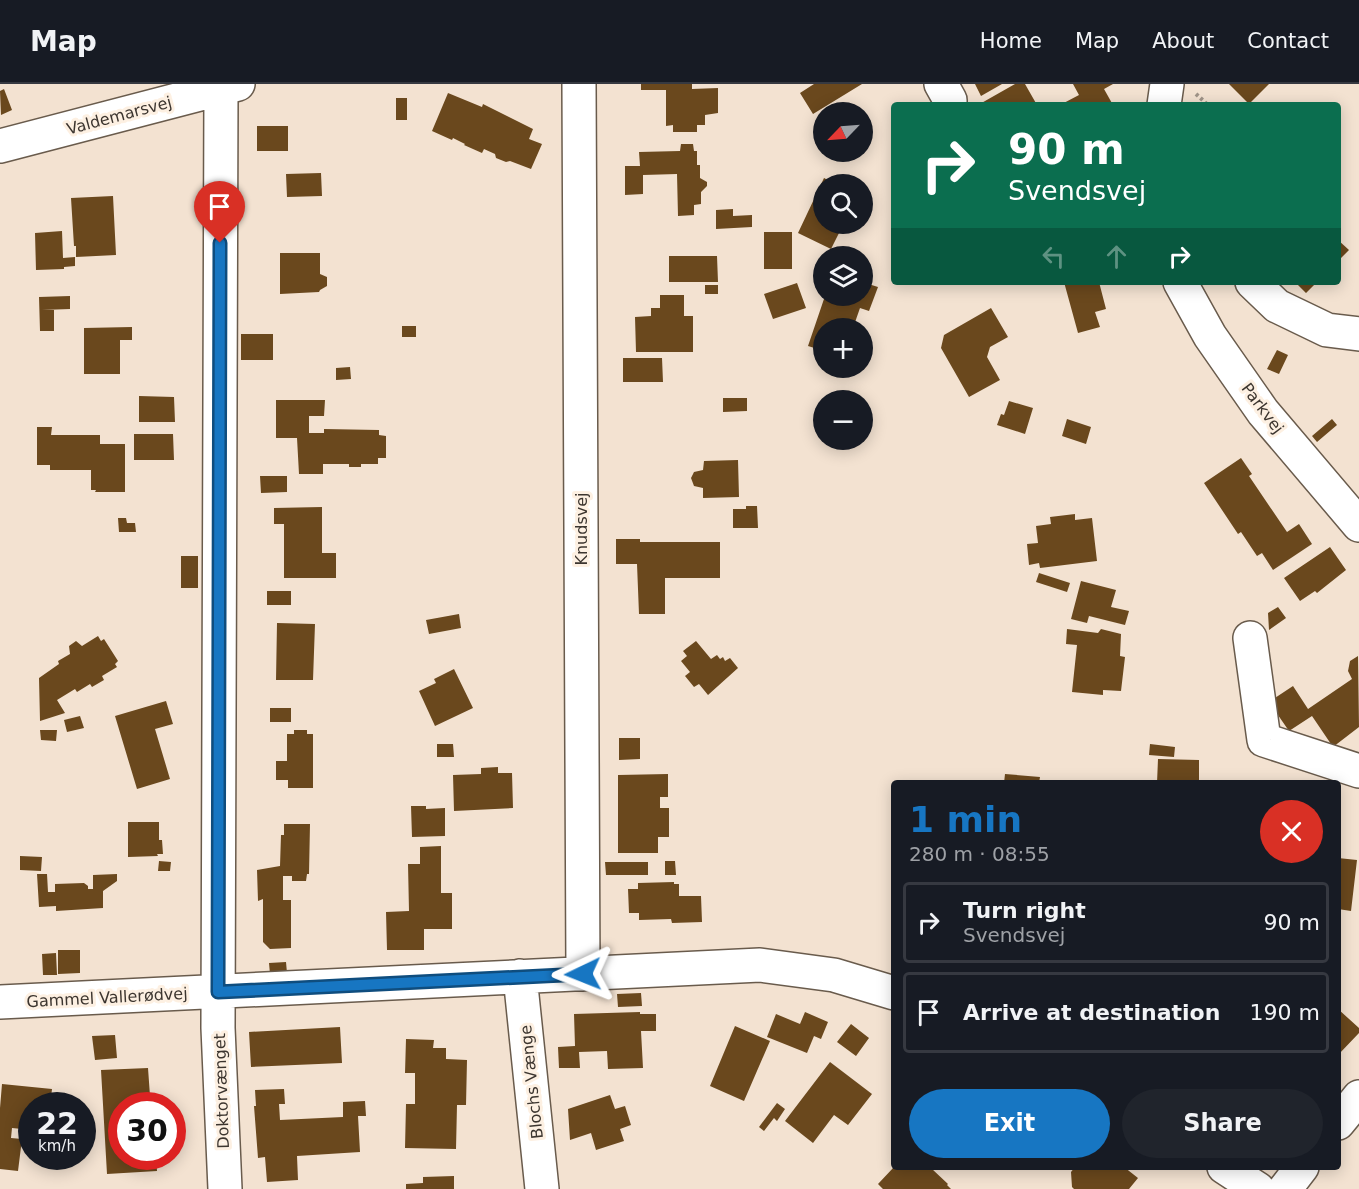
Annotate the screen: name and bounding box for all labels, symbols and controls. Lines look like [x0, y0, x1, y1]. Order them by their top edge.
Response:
text: Map [30, 25, 97, 58]
text: Home [980, 29, 1042, 53]
text: Map [1075, 29, 1119, 53]
text: About [1152, 29, 1214, 53]
text: Contact [1247, 29, 1329, 53]
street label: Valdemarsvej [65, 92, 174, 139]
north arrow [813, 102, 873, 162]
map controls [813, 102, 873, 450]
text: 90 m [1008, 125, 1125, 174]
icon: right [909, 126, 987, 204]
button: search [813, 174, 873, 234]
text: Svendsvej [1008, 175, 1146, 206]
pin [194, 181, 245, 243]
icon: arrive [203, 190, 236, 223]
icon: left [1037, 240, 1070, 273]
icon: ahead [1100, 240, 1133, 273]
icon: right [1163, 240, 1196, 273]
button: layers [813, 246, 873, 306]
button: + [813, 318, 873, 378]
street label: Parkvej [1237, 379, 1288, 437]
button: − [813, 390, 873, 450]
street label: Knudsvej [572, 492, 591, 566]
text: 1 min [909, 799, 1022, 840]
button: close [1260, 800, 1323, 863]
text: 280 m · 08:55 [909, 842, 1050, 866]
text: Turn right [963, 898, 1086, 923]
icon: right [912, 906, 945, 939]
text: 90 m [1264, 910, 1320, 935]
text: Svendsvej [963, 923, 1065, 947]
position arrow [551, 942, 615, 1006]
street label: Gammel Vallerødvej [26, 984, 188, 1011]
icon: arrive [912, 996, 945, 1029]
text: Arrive at destination [963, 1000, 1220, 1025]
text: 190 m [1250, 1000, 1320, 1025]
street label: Blochs Vænge [516, 1024, 547, 1140]
street label: Doktorvænget [210, 1033, 233, 1149]
button: Exit [909, 1089, 1110, 1158]
button: Share [1122, 1089, 1323, 1158]
speed limit sign: 30 [108, 1092, 186, 1170]
text: 22 [36, 1106, 78, 1141]
text: km/h [38, 1137, 76, 1155]

